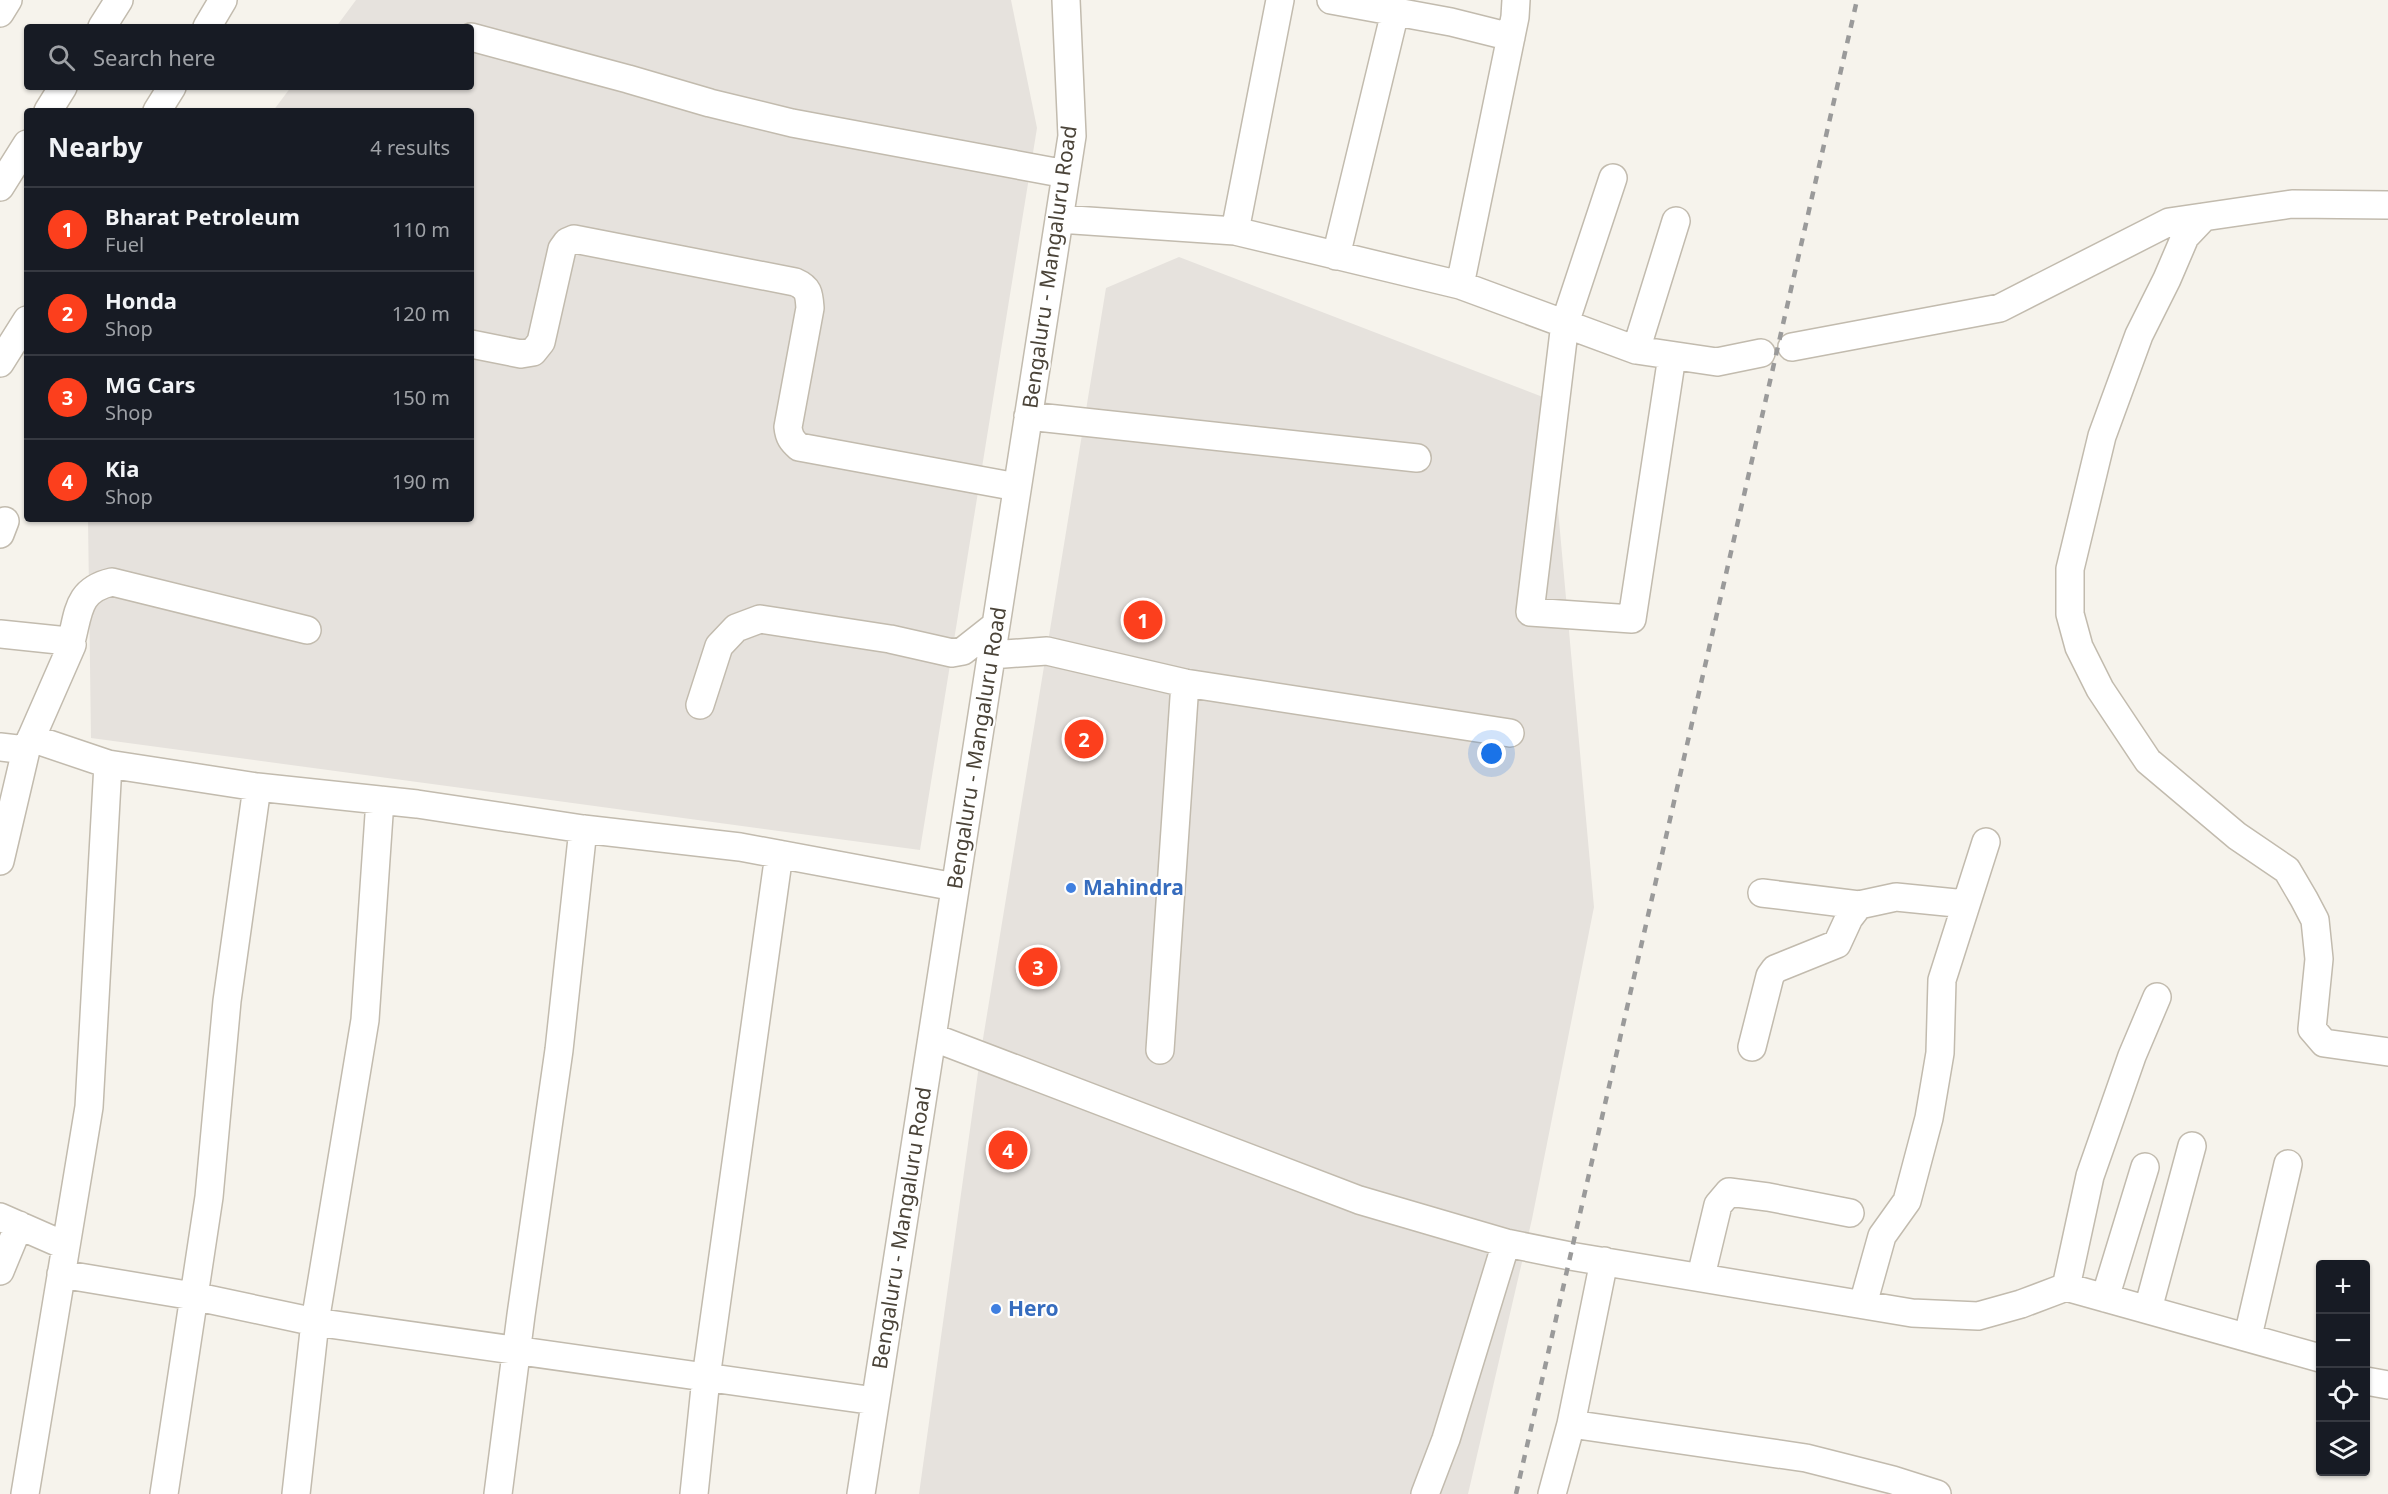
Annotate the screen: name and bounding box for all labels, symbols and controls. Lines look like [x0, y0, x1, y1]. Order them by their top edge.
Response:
search box [24, 24, 474, 90]
icon: search [45, 41, 78, 74]
text: Search here [93, 42, 215, 72]
street label: Bengaluru - Mangaluru Road [1015, 124, 1083, 410]
text: Nearby [48, 129, 143, 165]
text: 4 results [370, 134, 450, 161]
text: Bharat Petroleum [105, 201, 300, 231]
text: 1 [62, 216, 73, 243]
text: 110 m [392, 216, 450, 243]
text: Fuel [105, 231, 144, 258]
text: Honda [105, 285, 177, 315]
text: 2 [62, 300, 73, 327]
text: 120 m [392, 300, 450, 327]
text: Shop [105, 315, 153, 342]
text: MG Cars [105, 369, 196, 399]
text: 3 [62, 384, 73, 411]
text: 150 m [392, 384, 450, 411]
text: Shop [105, 399, 153, 426]
text: Kia [105, 453, 139, 483]
text: 4 [62, 468, 73, 495]
text: 190 m [392, 468, 450, 495]
text: Shop [105, 483, 153, 510]
pin: 1 [1124, 598, 1162, 642]
street label: Bengaluru - Mangaluru Road [940, 605, 1012, 891]
pin: 2 [1064, 716, 1104, 762]
your location [1477, 739, 1506, 768]
place label: Mahindra [1083, 873, 1184, 901]
marker: Mahindra [1064, 881, 1078, 895]
pin: 3 [1018, 944, 1058, 990]
street label: Bengaluru - Mangaluru Road [865, 1085, 937, 1371]
pin: 4 [988, 1128, 1028, 1172]
map controls [2316, 1260, 2370, 1476]
button: + [2316, 1260, 2370, 1314]
place label: Hero [1008, 1294, 1059, 1322]
marker: Hero [989, 1302, 1003, 1316]
button: − [2316, 1314, 2370, 1368]
button: locate [2316, 1368, 2370, 1422]
button: layers [2316, 1422, 2370, 1476]

